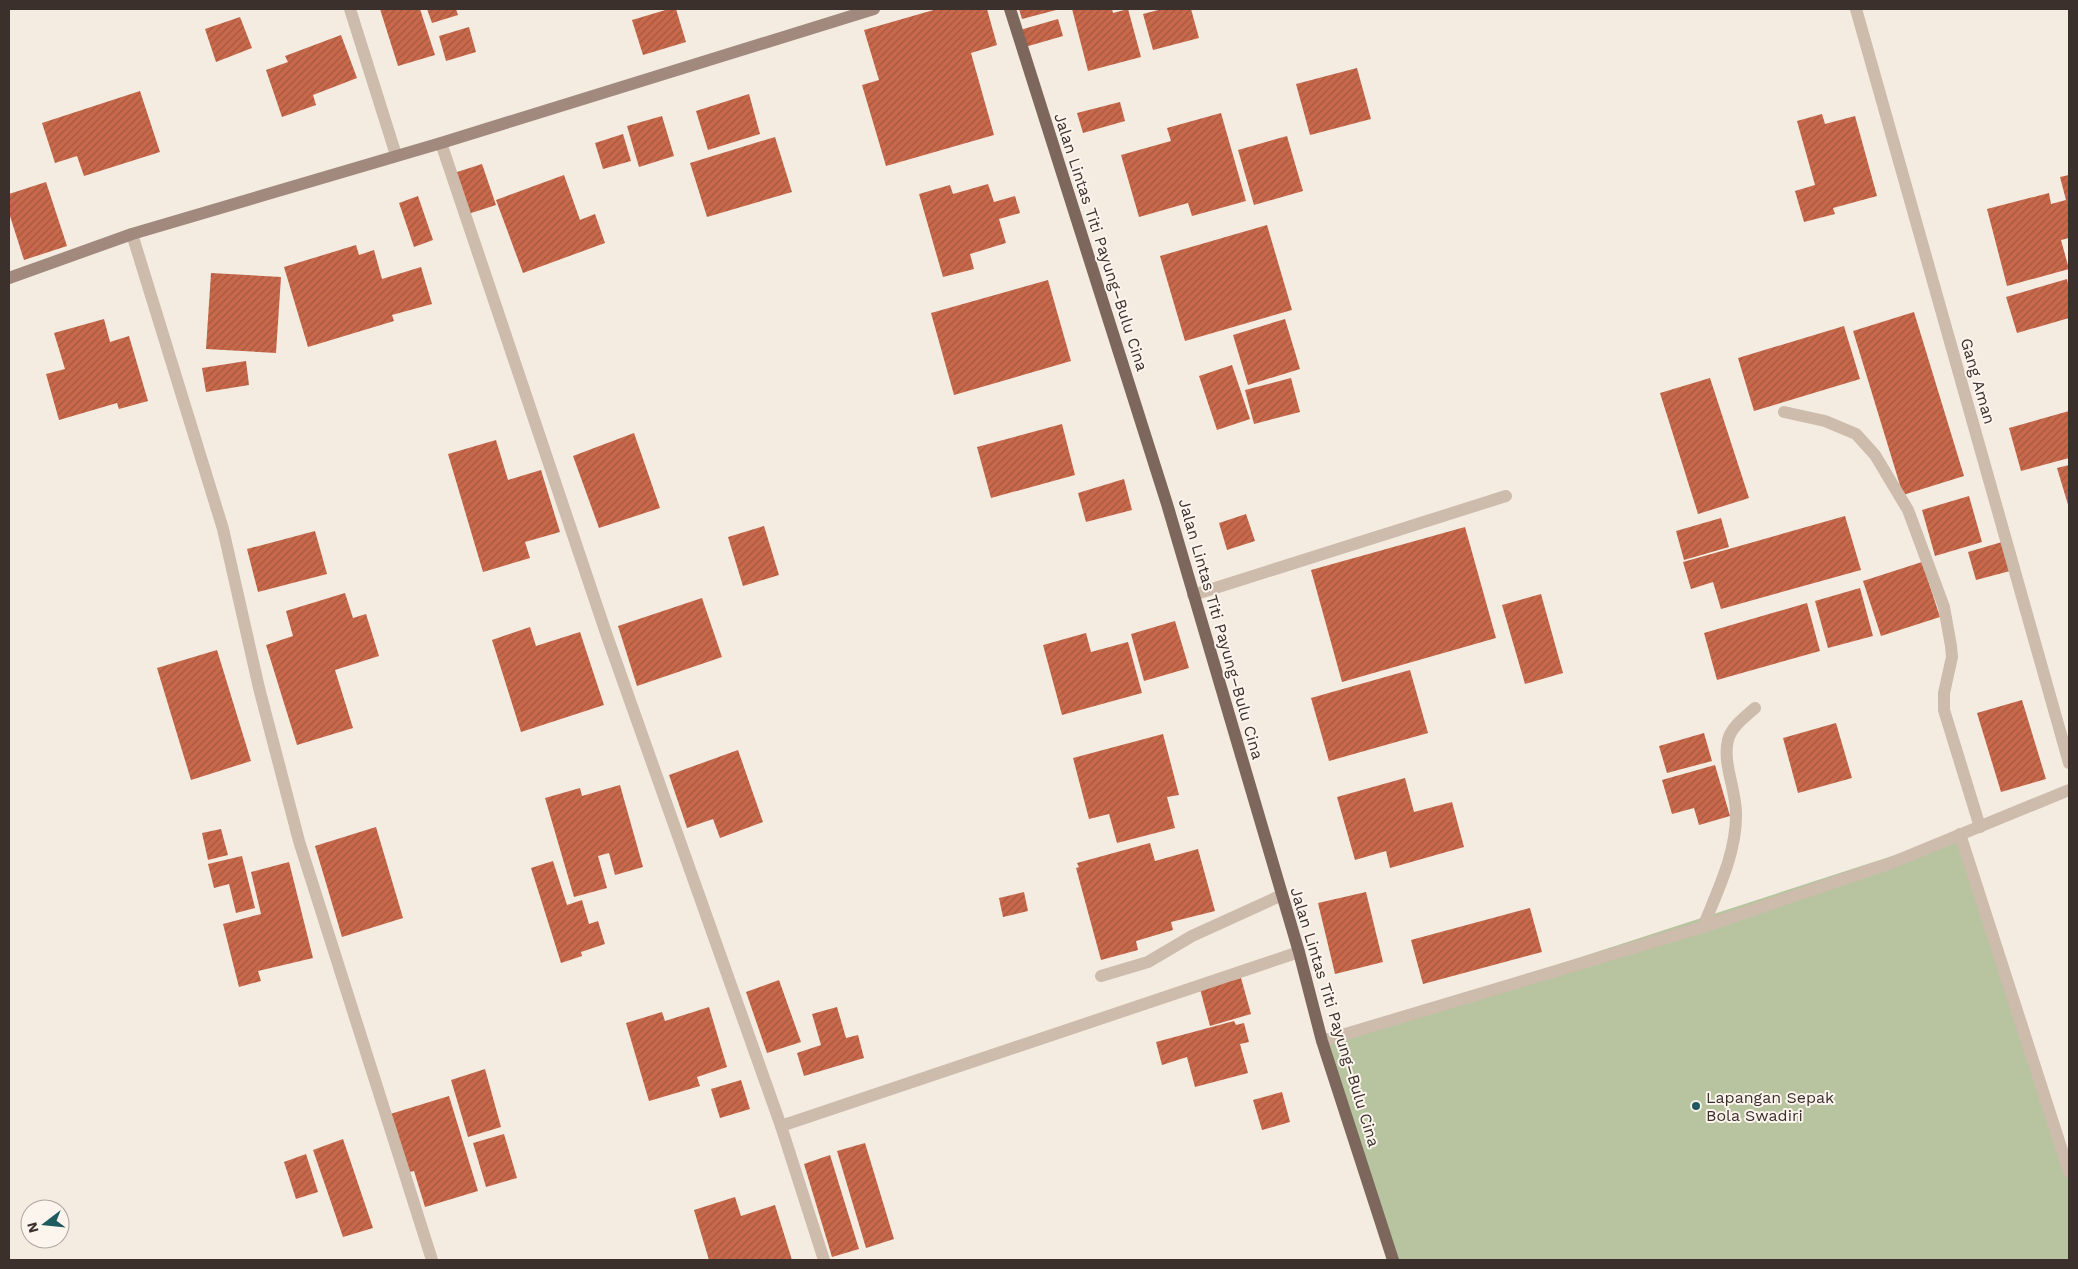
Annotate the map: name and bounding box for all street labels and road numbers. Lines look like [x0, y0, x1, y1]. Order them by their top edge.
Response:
street label: Jalan Lintas Titi Payung–Bulu Cina [1050, 111, 1152, 373]
street label: Gang Aman [1957, 336, 1999, 426]
street label: Jalan Lintas Titi Payung–Bulu Cina [1175, 496, 1267, 762]
street label: Jalan Lintas Titi Payung–Bulu Cina [1286, 885, 1384, 1149]

